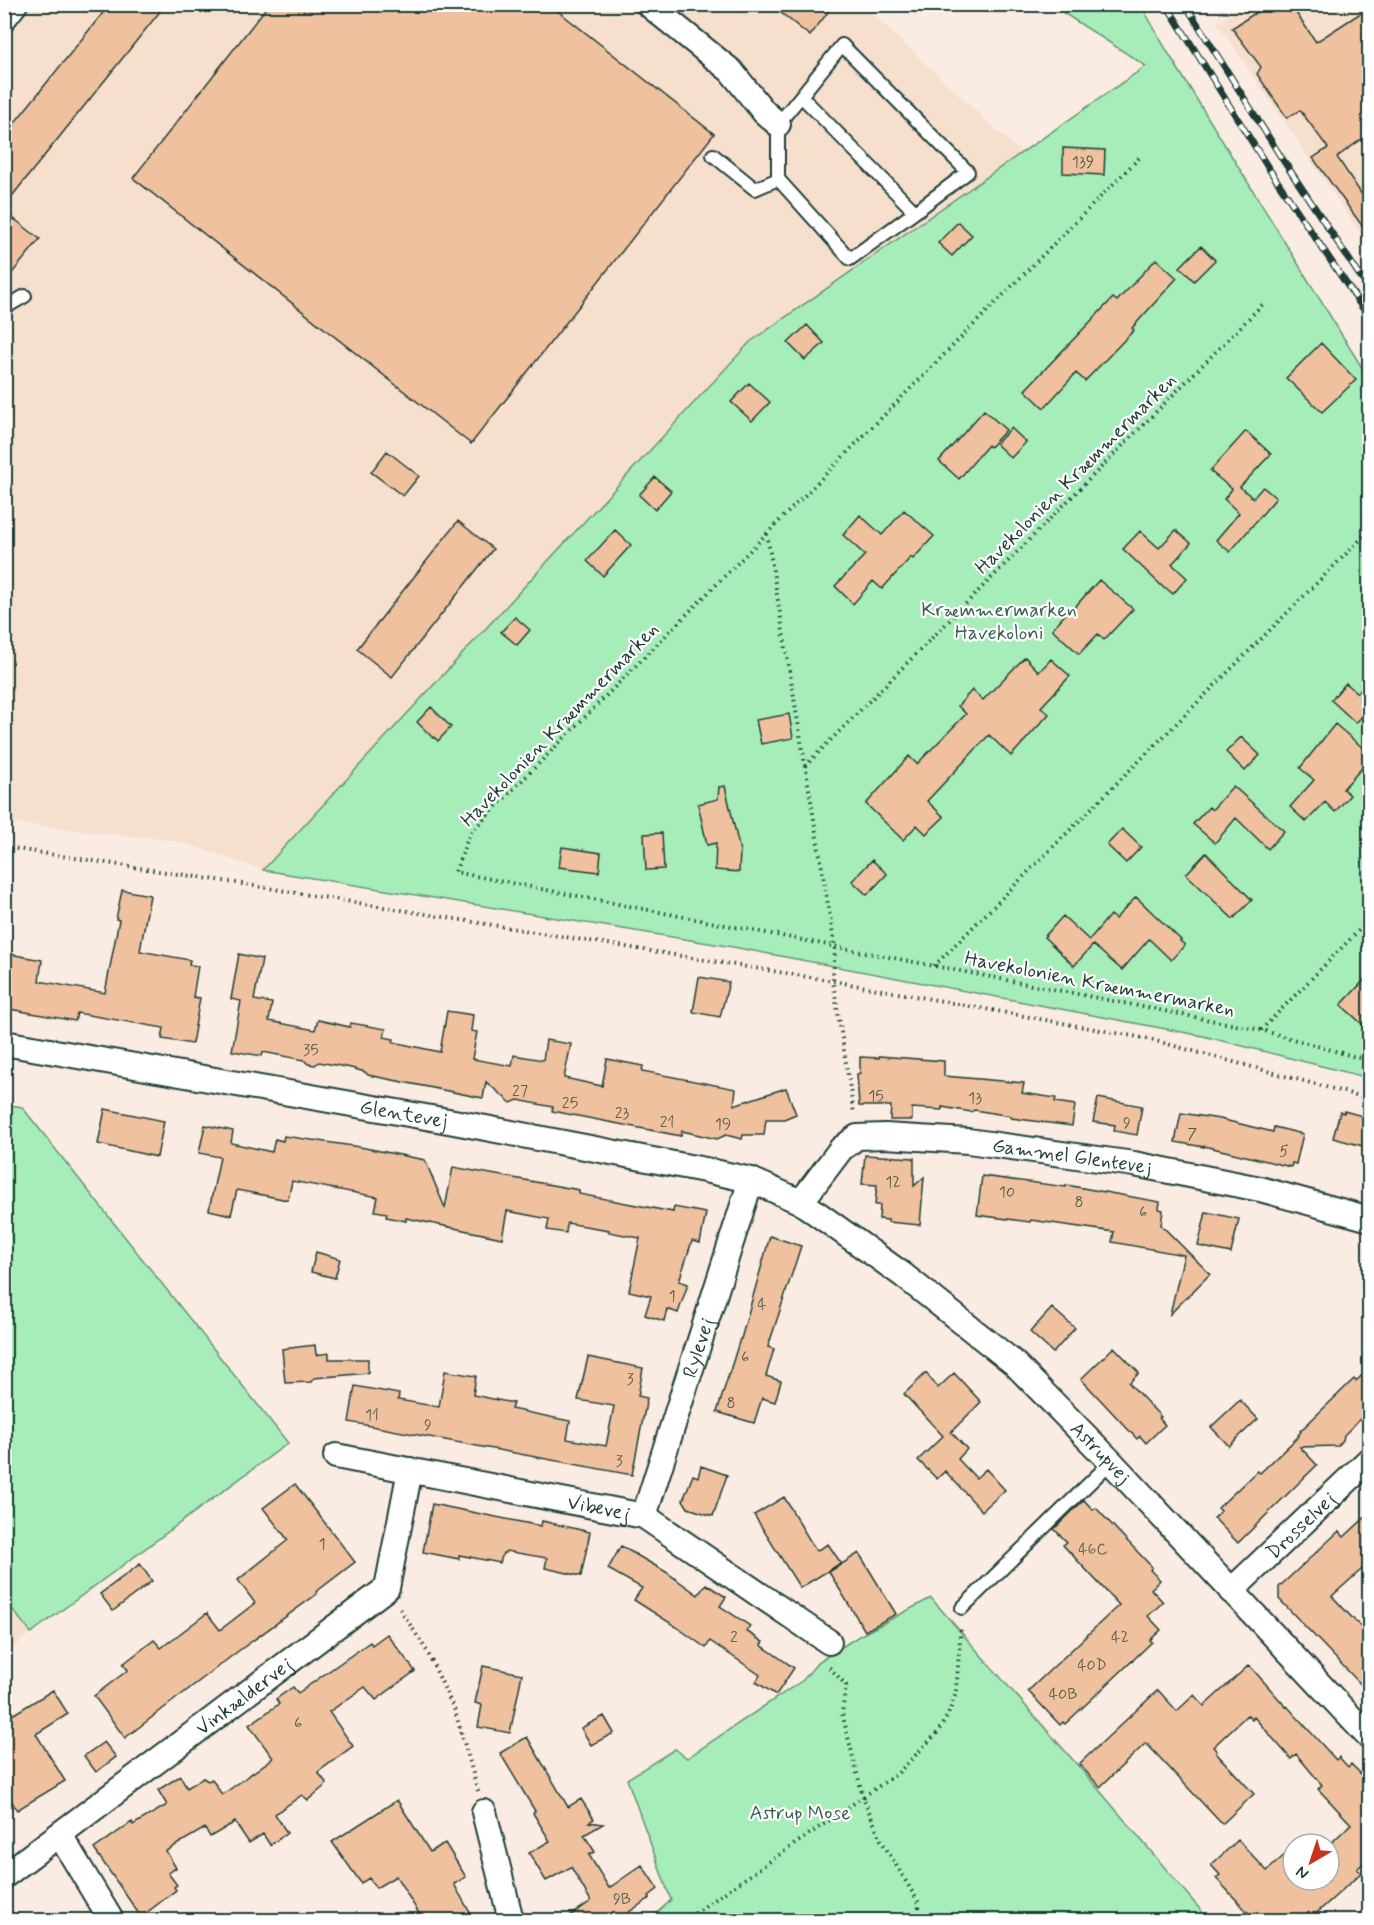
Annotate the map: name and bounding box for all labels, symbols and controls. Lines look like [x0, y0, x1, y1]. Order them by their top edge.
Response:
house number: 139 [1072, 152, 1094, 173]
street label: Havekolonien Kræmmermarken [969, 367, 1183, 581]
park label: Kræmmermarken Havekoloni [921, 597, 1077, 647]
street label: Havekolonien Kræmmermarken [455, 617, 665, 833]
street label: Havekolonien Kræmmermarken [962, 945, 1237, 1024]
house number: 35 [303, 1040, 319, 1061]
house number: 27 [512, 1081, 528, 1102]
house number: 15 [868, 1086, 884, 1107]
house number: 13 [968, 1088, 982, 1109]
house number: 25 [562, 1093, 578, 1114]
street label: Glentevej [358, 1094, 450, 1136]
house number: 23 [615, 1103, 630, 1124]
house number: 21 [660, 1112, 674, 1133]
house number: 9 [1123, 1113, 1131, 1134]
house number: 19 [715, 1114, 731, 1135]
house number: 7 [1187, 1124, 1197, 1145]
street label: Gammel Glentevej [991, 1133, 1154, 1182]
house number: 5 [1279, 1141, 1289, 1162]
house number: 12 [885, 1172, 901, 1193]
house number: 10 [999, 1182, 1015, 1203]
house number: 8 [1074, 1192, 1084, 1213]
house number: 6 [1139, 1202, 1147, 1223]
house number: 1 [668, 1286, 676, 1307]
house number: 4 [757, 1294, 767, 1315]
street label: Rylevej [677, 1314, 721, 1381]
house number: 6 [741, 1347, 749, 1368]
house number: 3 [626, 1369, 634, 1390]
house number: 8 [726, 1393, 736, 1414]
house number: 11 [365, 1405, 379, 1426]
house number: 9 [424, 1415, 432, 1436]
street label: Astrupvej [1064, 1416, 1137, 1490]
house number: 3 [615, 1451, 623, 1472]
street label: Drosselvej [1261, 1486, 1343, 1566]
street label: Vibevej [565, 1489, 632, 1528]
house number: 1 [318, 1534, 326, 1555]
house number: 46C [1078, 1539, 1108, 1560]
house number: 2 [730, 1627, 738, 1648]
house number: 42 [1111, 1627, 1129, 1648]
street label: Vinkældervej [191, 1652, 299, 1742]
house number: 40D [1077, 1655, 1107, 1676]
house number: 40B [1049, 1684, 1077, 1705]
house number: 6 [294, 1713, 302, 1734]
park label: Astrup Mose [749, 1800, 851, 1827]
north arrow [1281, 1832, 1341, 1892]
text: N [1292, 1861, 1313, 1884]
house number: 9B [613, 1889, 631, 1910]

